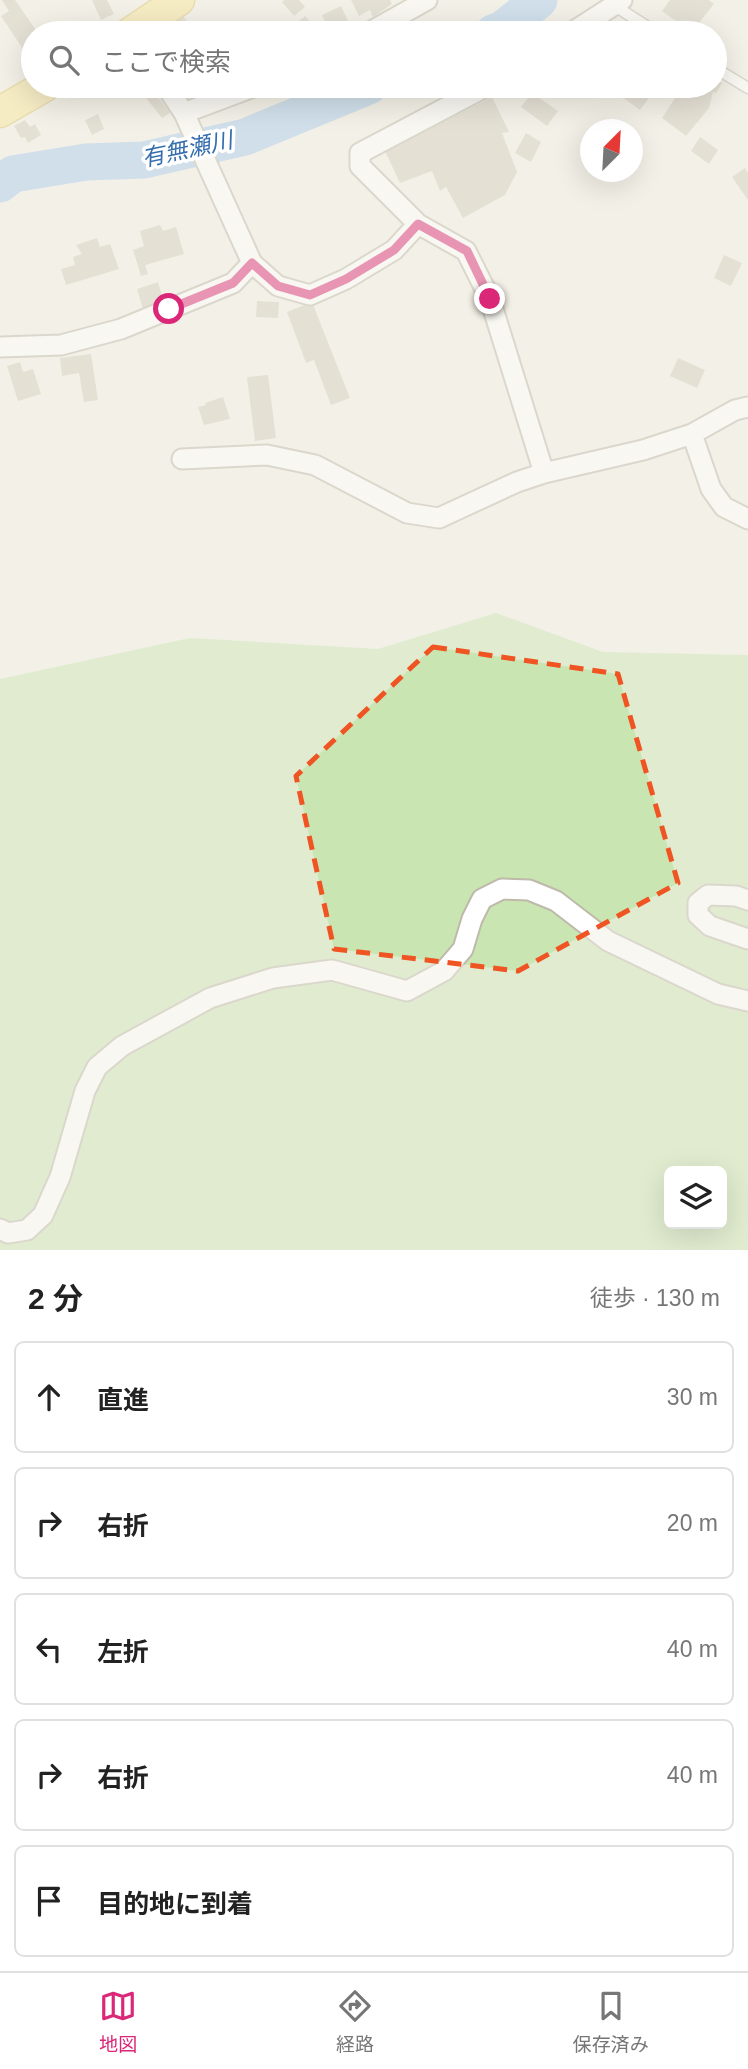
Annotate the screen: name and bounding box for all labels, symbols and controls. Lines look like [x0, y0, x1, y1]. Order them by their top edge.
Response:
search box [21, 21, 727, 98]
icon: search [45, 41, 83, 79]
text: ここで検索 [101, 47, 231, 77]
north arrow [580, 119, 643, 182]
water label: 有無瀬川 [139, 126, 238, 171]
route end [474, 283, 505, 314]
route start [153, 293, 184, 324]
map controls [664, 1166, 727, 1229]
button: layers [664, 1166, 727, 1229]
text: 2 分 [28, 1282, 83, 1315]
text: 徒歩 · 130 m [590, 1285, 720, 1311]
icon: ahead [30, 1378, 68, 1416]
text: 30 m [667, 1384, 718, 1410]
text: 直進 [97, 1385, 149, 1415]
icon: right [30, 1504, 68, 1542]
text: 20 m [667, 1510, 718, 1536]
text: 右折 [97, 1511, 149, 1541]
icon: left [30, 1630, 68, 1668]
text: 40 m [667, 1636, 718, 1662]
text: 左折 [97, 1637, 149, 1667]
icon: right [30, 1756, 68, 1794]
text: 40 m [667, 1762, 718, 1788]
text: 右折 [97, 1763, 149, 1793]
icon: arrive [30, 1882, 68, 1920]
text: 目的地に到着 [97, 1889, 253, 1919]
tab: 地図 [99, 1987, 137, 2056]
tab: 経路 [336, 1987, 374, 2056]
tab: 保存済み [573, 1987, 649, 2056]

